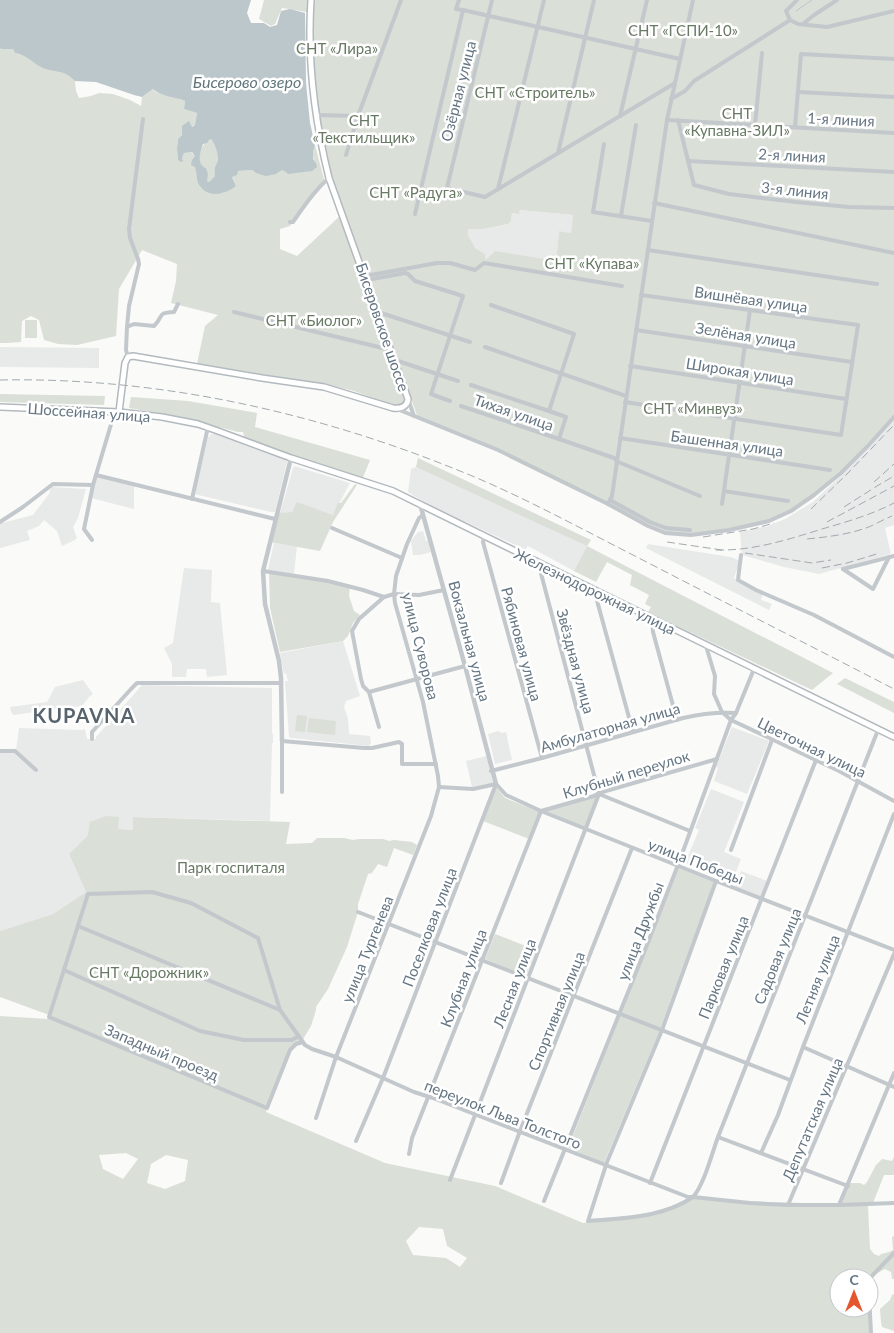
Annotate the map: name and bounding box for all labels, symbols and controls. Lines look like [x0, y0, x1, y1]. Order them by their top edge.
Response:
park label: СНТ «ГСПИ-10» [628, 21, 738, 39]
park label: СНТ «Лира» [296, 39, 378, 57]
street label: Озёрная улица [437, 39, 479, 143]
water label: Бисерово озеро [193, 72, 301, 91]
park label: СНТ «Строитель» [474, 83, 596, 101]
park label: СНТ «Купавна-ЗИЛ» [684, 104, 790, 139]
street label: 1-я линия [807, 108, 875, 130]
park label: СНТ «Текстильщик» [313, 111, 415, 146]
street label: 2-я линия [758, 144, 826, 166]
street label: 3-я линия [761, 178, 829, 202]
park label: СНТ «Радуга» [369, 183, 463, 201]
park label: СНТ «Купава» [545, 254, 639, 272]
street label: Бисеровское шоссе [353, 260, 413, 394]
street label: Вишнёвая улица [693, 282, 809, 316]
park label: СНТ «Биолог» [266, 311, 362, 329]
street label: Зелёная улица [695, 318, 797, 352]
street label: Широкая улица [685, 354, 795, 388]
street label: Тихая улица [472, 390, 556, 434]
street label: Шоссейная улица [27, 399, 151, 425]
park label: СНТ «Минвуз» [643, 399, 743, 417]
street label: Башенная улица [670, 426, 784, 460]
street label: Железнодорожная улица [511, 544, 679, 638]
street label: Вокзальная улица [445, 579, 495, 703]
street label: Рябиновая улица [498, 585, 546, 703]
street label: улица Суворова [399, 590, 443, 702]
street label: Звёздная улица [553, 607, 599, 715]
street label: Амбулаторная улица [538, 698, 682, 756]
district label: KUPAVNA [33, 703, 135, 727]
street label: Цветочная улица [755, 713, 869, 781]
street label: Клубный переулок [560, 746, 692, 802]
street label: улица Победы [646, 835, 746, 887]
park label: Парк госпиталя [177, 858, 285, 876]
street label: Поселковая улица [398, 865, 460, 989]
street label: улица Дружбы [613, 879, 667, 983]
street label: улица Тургенева [337, 893, 397, 1005]
street label: Садовая улица [750, 905, 804, 1007]
street label: Парковая улица [694, 913, 752, 1021]
street label: Клубная улица [436, 926, 490, 1030]
street label: Летняя улица [791, 932, 843, 1027]
street label: Лесная улица [488, 936, 539, 1031]
street label: Спортивная улица [524, 949, 588, 1073]
park label: СНТ «Дорожник» [89, 963, 209, 981]
street label: Западный проезд [102, 1020, 222, 1084]
street label: Депутатская улица [778, 1055, 846, 1183]
street label: переулок Льва Толстого [422, 1076, 584, 1152]
north arrow [829, 1268, 879, 1318]
text: С [849, 1271, 859, 1288]

